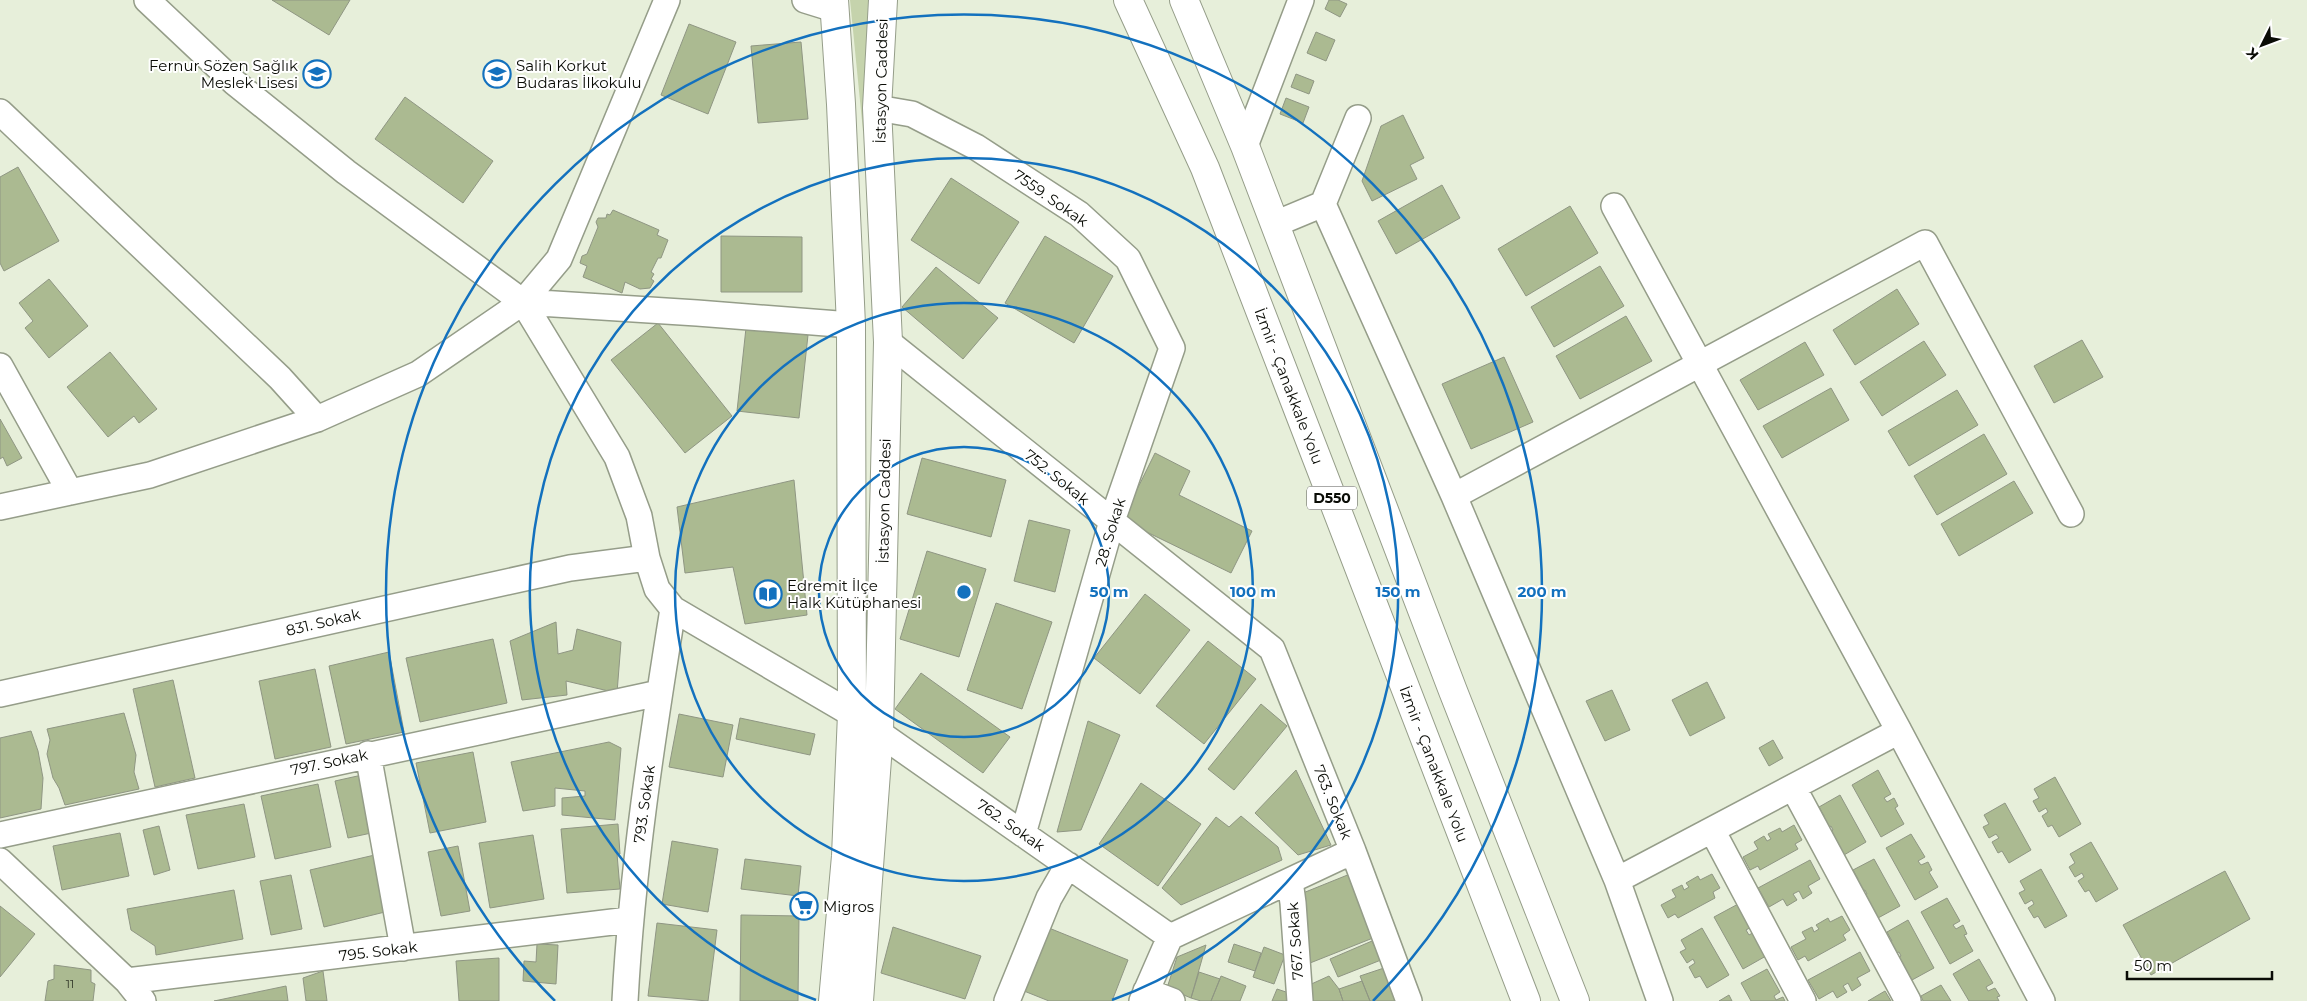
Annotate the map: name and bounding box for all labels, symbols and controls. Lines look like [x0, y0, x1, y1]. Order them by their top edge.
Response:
street label: İstasyon Caddesi [870, 18, 892, 144]
north arrow [2237, 20, 2287, 70]
text: K [2242, 43, 2262, 64]
place label: Fernur Sözen Sağlık Meslek Lisesi [149, 56, 298, 92]
place label: Salih Korkut Budaras İlkokulu [516, 56, 642, 92]
school or university icon: Fernur Sözen Sağlık Meslek Lisesi [302, 59, 332, 89]
school or university icon: Salih Korkut Budaras İlkokulu [482, 59, 512, 89]
street label: 7559. Sokak [1010, 165, 1092, 231]
street label: İzmir - Çanakkale Yolu [1250, 305, 1328, 467]
street label: İstasyon Caddesi [873, 438, 895, 564]
street label: 752. Sokak [1021, 445, 1093, 509]
road number: D550 [1307, 486, 1357, 509]
street label: 28. Sokak [1091, 495, 1129, 569]
place label: Edremit İlçe Halk Kütüphanesi [787, 576, 921, 612]
library icon: Edremit İlçe Halk Kütüphanesi [753, 579, 783, 609]
text: 50 m [1089, 582, 1129, 601]
text: 100 m [1230, 582, 1276, 601]
text: 150 m [1376, 582, 1420, 601]
text: 200 m [1517, 582, 1567, 601]
centre of rings [955, 583, 973, 601]
street label: 831. Sokak [284, 604, 362, 640]
street label: İzmir - Çanakkale Yolu [1395, 683, 1473, 845]
street label: 797. Sokak [289, 745, 369, 779]
street label: 763. Sokak [1309, 762, 1357, 842]
street label: 793. Sokak [629, 764, 659, 844]
street label: 762. Sokak [973, 795, 1049, 855]
supermarket icon: Migros [789, 891, 819, 921]
place label: Migros [823, 897, 874, 916]
street label: 767. Sokak [1283, 901, 1307, 981]
street label: 795. Sokak [338, 937, 418, 965]
scale bar [2127, 948, 2272, 980]
text: 50 m [2134, 956, 2172, 975]
house number: 11 [66, 976, 74, 991]

